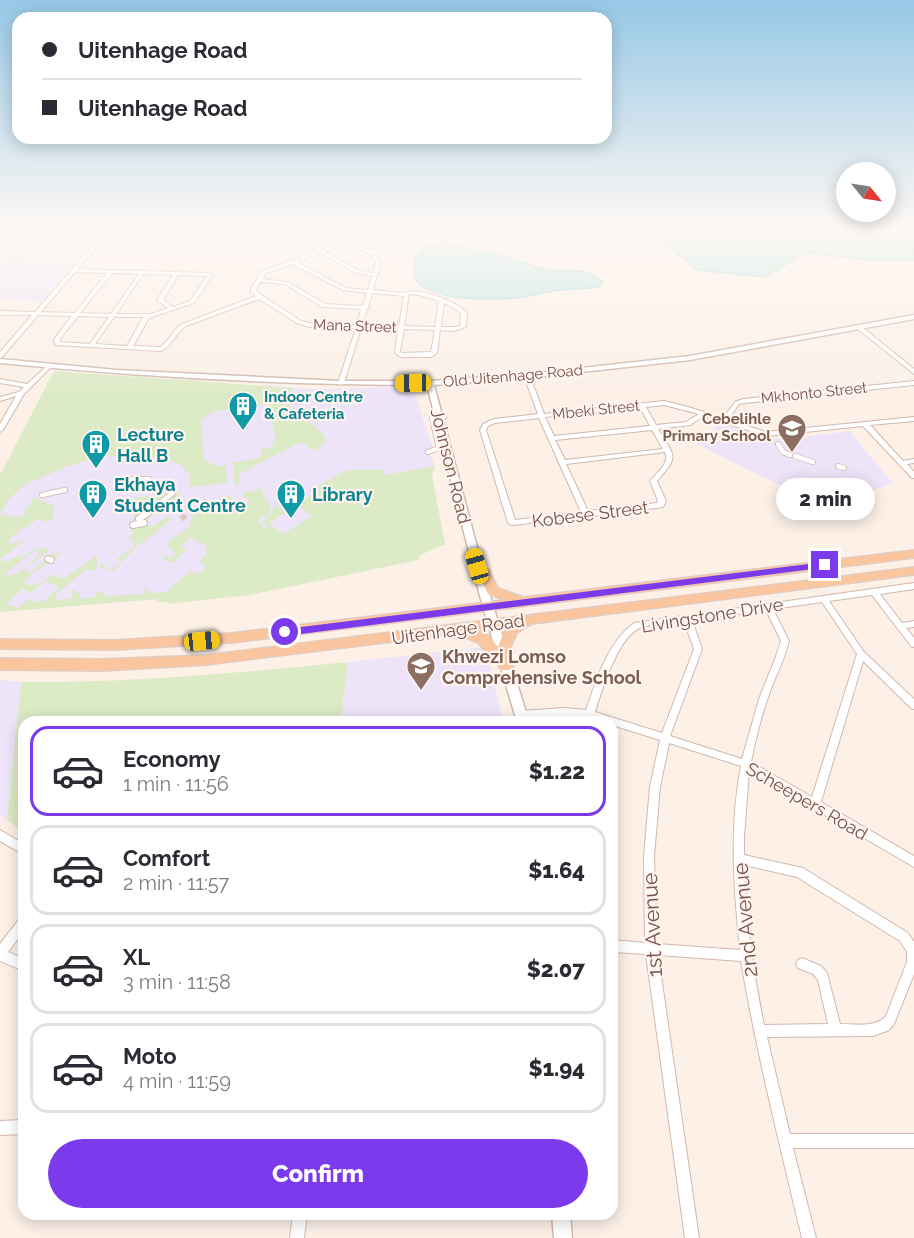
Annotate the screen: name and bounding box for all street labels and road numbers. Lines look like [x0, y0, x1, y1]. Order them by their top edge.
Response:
street label: Mana Street [313, 316, 397, 336]
street label: Old Uitenhage Road [442, 361, 584, 391]
street label: Mkhonto Street [760, 378, 868, 408]
street label: Mbeki Street [551, 396, 641, 424]
street label: Johnson Road [427, 406, 475, 526]
street label: Kobese Street [531, 496, 649, 532]
street label: Livingstone Drive [640, 593, 785, 637]
street label: Uitenhage Road [390, 609, 526, 649]
street label: Scheepers Road [742, 758, 872, 844]
street label: 2nd Avenue [728, 862, 762, 978]
street label: 1st Avenue [637, 872, 667, 978]

